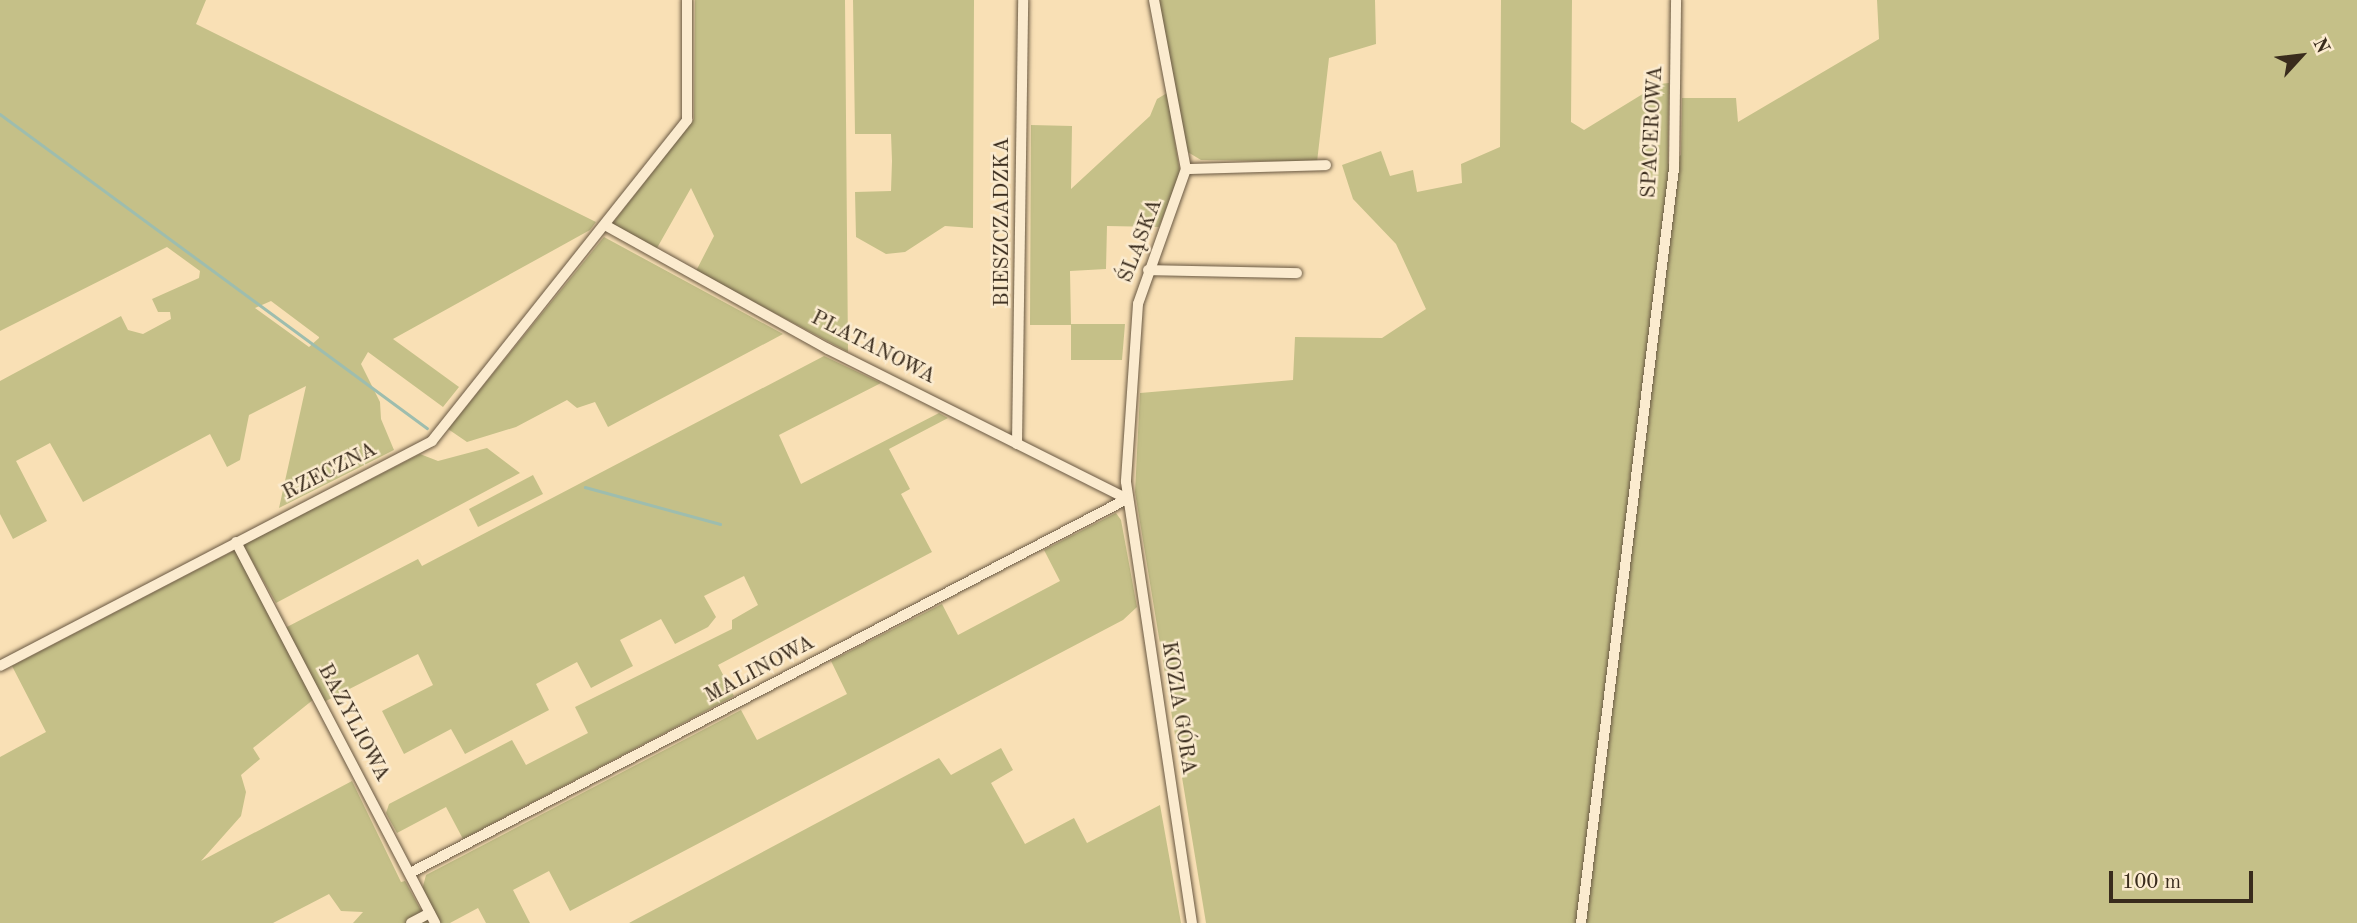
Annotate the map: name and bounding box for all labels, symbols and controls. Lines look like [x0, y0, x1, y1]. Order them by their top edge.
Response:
north arrow [2266, 21, 2336, 91]
text: N [2308, 35, 2332, 57]
street label: SPACEROWA [1637, 65, 1669, 199]
street label: BIESZCZADZKA [990, 137, 1016, 307]
street label: ŚLĄSKA [1113, 195, 1169, 287]
street label: PLATANOWA [806, 306, 940, 390]
street label: RZECZNA [279, 438, 381, 506]
street label: MALINOWA [701, 631, 819, 709]
street label: KOZIA GÓRA [1155, 640, 1201, 776]
street label: BAZYLIOWA [311, 660, 395, 786]
scale bar [2112, 856, 2256, 900]
text: 100 m [2122, 872, 2181, 893]

